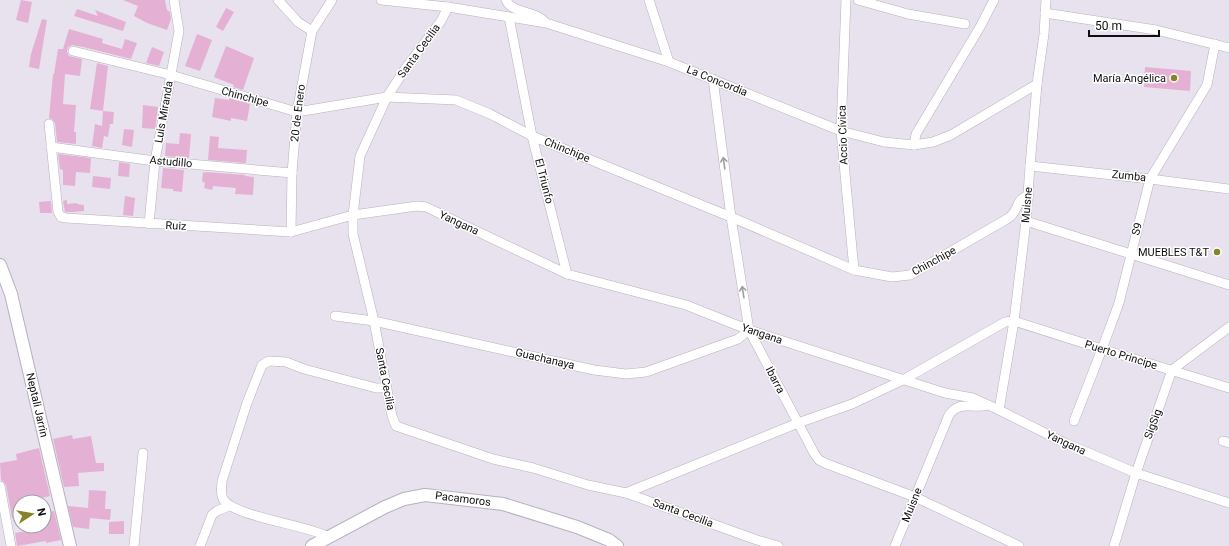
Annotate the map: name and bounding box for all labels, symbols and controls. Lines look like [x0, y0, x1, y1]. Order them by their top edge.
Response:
scale bar [1089, 12, 1159, 38]
text: 50 m [1095, 19, 1122, 33]
street label: Santa Cecilia [395, 21, 443, 81]
street label: La Concordia [685, 63, 749, 99]
place label: María Angélica [1093, 72, 1166, 85]
marker: María Angélica [1169, 73, 1179, 83]
street label: Luis Miranda [152, 80, 176, 144]
street label: 20 de Enero [288, 83, 308, 143]
street label: Chinchipe [220, 84, 270, 110]
street label: Accio Cívica [835, 105, 851, 165]
street label: Chinchipe [542, 135, 592, 165]
street label: Astudillo [149, 154, 193, 170]
street label: El Triunfo [532, 157, 556, 205]
one-way arrow [720, 157, 728, 170]
street label: Zumba [1111, 168, 1147, 184]
street label: Muisne [1019, 186, 1035, 223]
street label: Yangana [437, 208, 481, 238]
street label: Ruiz [165, 219, 187, 233]
street label: S9 [1129, 221, 1145, 237]
street label: Chinchipe [910, 243, 958, 278]
place label: MUEBLES T&T [1138, 246, 1209, 259]
marker: MUEBLES T&T [1212, 247, 1222, 257]
one-way arrow [739, 286, 747, 299]
street label: Yangana [740, 321, 784, 347]
street label: Puerto Principe [1083, 338, 1159, 372]
street label: Guachanaya [514, 346, 576, 372]
street label: Santa Cecilia [373, 347, 397, 411]
street label: Ibarra [763, 364, 787, 396]
street label: Neptali Jarrin [23, 371, 51, 439]
street label: SigSig [1142, 407, 1164, 441]
street label: Yangana [1044, 428, 1088, 458]
street label: Muisne [899, 486, 925, 524]
street label: Pacamoros [434, 489, 492, 509]
north arrow [12, 494, 52, 534]
street label: Santa Cecilia [651, 496, 715, 530]
text: N [34, 507, 49, 517]

